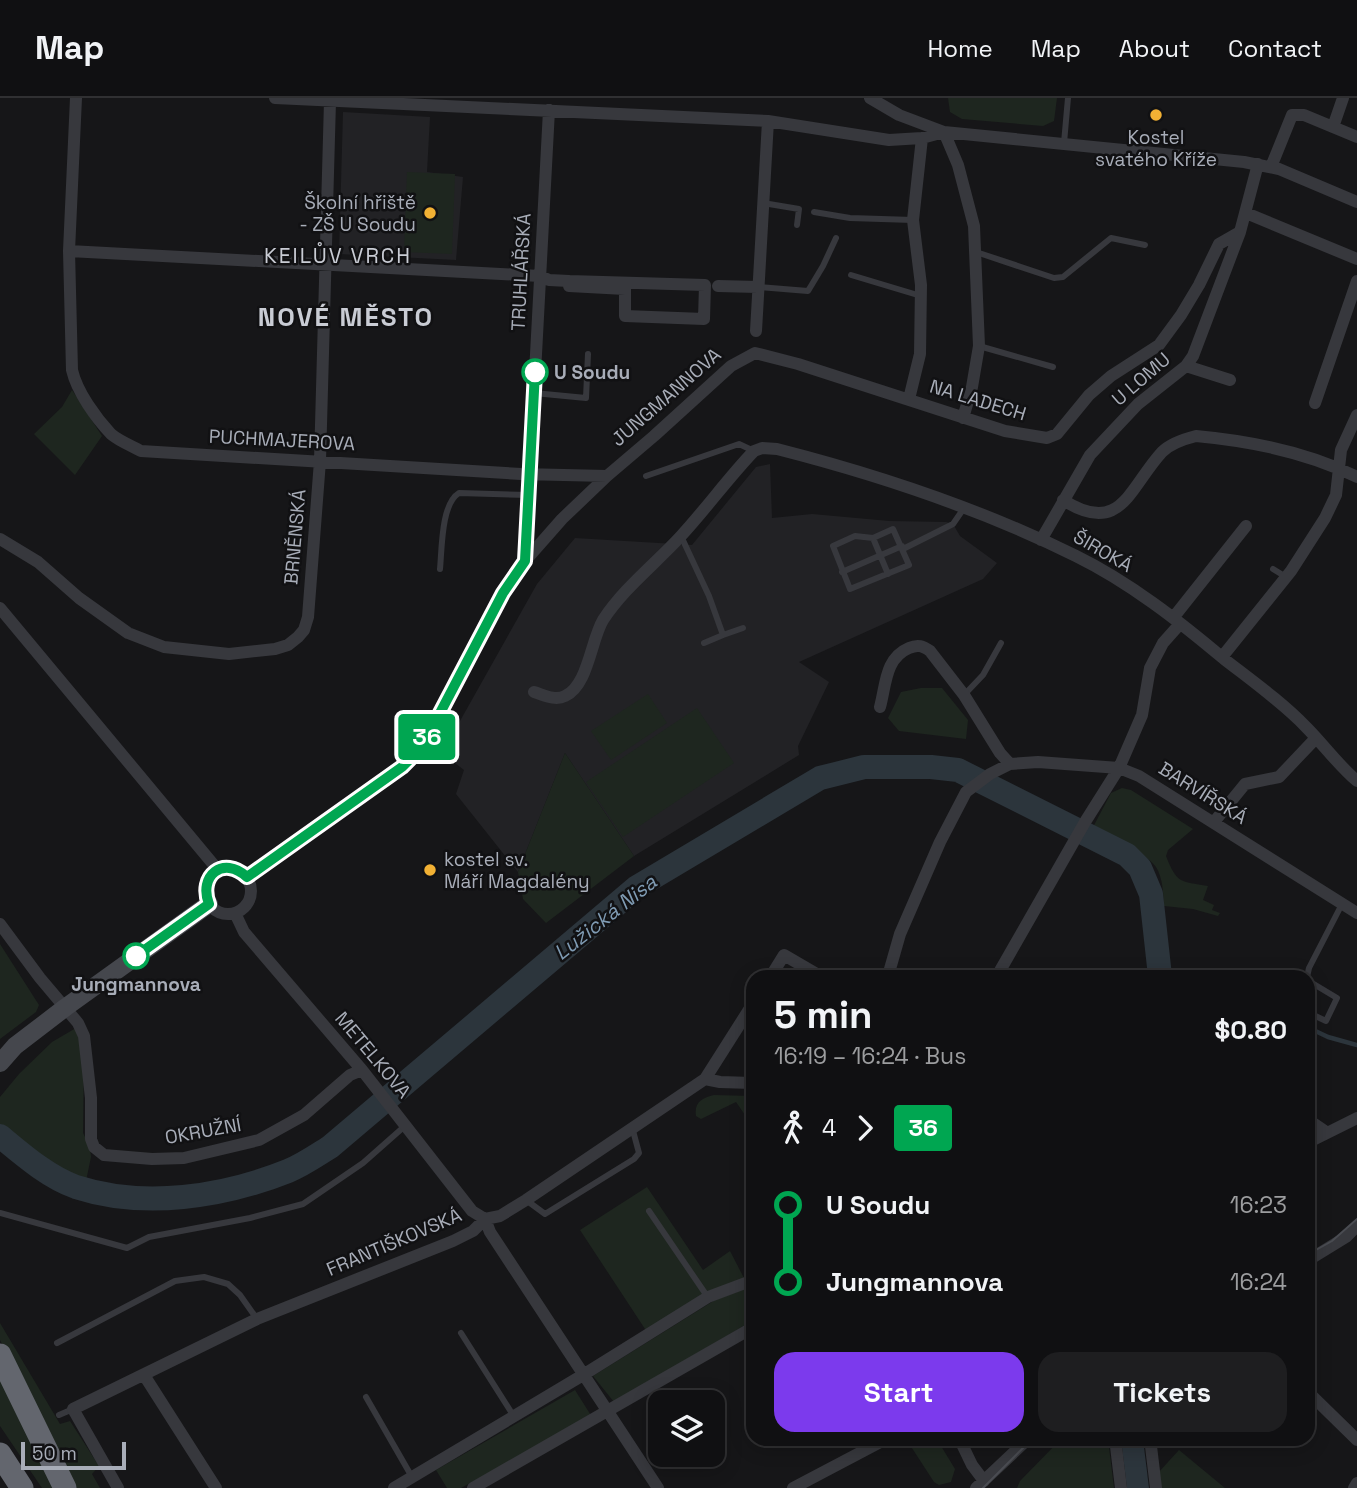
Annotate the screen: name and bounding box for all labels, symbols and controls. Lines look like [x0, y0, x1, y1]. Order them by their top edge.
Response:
text: Map [35, 27, 104, 69]
text: Home [927, 33, 993, 64]
text: Map [1031, 33, 1081, 64]
text: About [1119, 33, 1190, 64]
text: Contact [1228, 33, 1322, 64]
marker: Kostel svatého Kříže [1148, 107, 1164, 123]
place label: Kostel svatého Kříže [1095, 125, 1217, 172]
place label: Školní hřiště - ZŠ U Soudu [299, 190, 416, 237]
marker: Školní hřiště - ZŠ U Soudu [422, 205, 438, 221]
street label: TRUHLÁŘSKÁ [505, 212, 537, 331]
district label: KEILŮV VRCH [264, 242, 412, 269]
district label: NOVÉ MĚSTO [258, 300, 434, 334]
street label: JUNGMANNOVA [606, 342, 726, 452]
street label: U LOMU [1107, 347, 1175, 411]
marker: U Soudu [522, 359, 548, 385]
place label: U Soudu [554, 360, 630, 385]
street label: NA LADECH [927, 373, 1029, 427]
street label: PUCHMAJEROVA [208, 424, 356, 456]
street label: BRNĚNSKÁ [278, 488, 312, 586]
street label: ŠIROKÁ [1069, 524, 1137, 578]
line badge: 36 [396, 714, 458, 760]
text: 36 [412, 721, 442, 752]
street label: BARVÍŘSKÁ [1154, 756, 1252, 830]
place label: kostel sv. Máří Magdalény [444, 847, 590, 894]
marker: kostel sv. Máří Magdalény [422, 862, 438, 878]
water label: Lužická Nisa [548, 868, 663, 966]
marker: Jungmannova [123, 943, 149, 969]
place label: Jungmannova [71, 972, 201, 997]
text: 5 min [774, 991, 872, 1039]
street label: METELKOVA [329, 1007, 417, 1103]
text: $0.80 [1215, 1013, 1287, 1047]
text: 16:19 – 16:24 · Bus [774, 1041, 966, 1071]
icon: walk [774, 1109, 812, 1147]
icon: forward [846, 1109, 884, 1147]
street label: OKRUŽNÍ [163, 1112, 244, 1150]
text: 36 [908, 1112, 938, 1143]
text: 4 [822, 1113, 836, 1143]
text: U Soudu [826, 1188, 930, 1222]
text: 16:23 [1230, 1190, 1287, 1220]
street label: FRANTIŠKOVSKÁ [323, 1202, 465, 1282]
text: Jungmannova [826, 1265, 1003, 1299]
text: 16:24 [1230, 1267, 1287, 1297]
button: Start [774, 1352, 1024, 1432]
button: Tickets [1038, 1352, 1287, 1432]
map controls [648, 1390, 725, 1467]
button: layers [648, 1390, 725, 1467]
scale bar [21, 1439, 126, 1471]
text: 50 m [32, 1441, 77, 1466]

